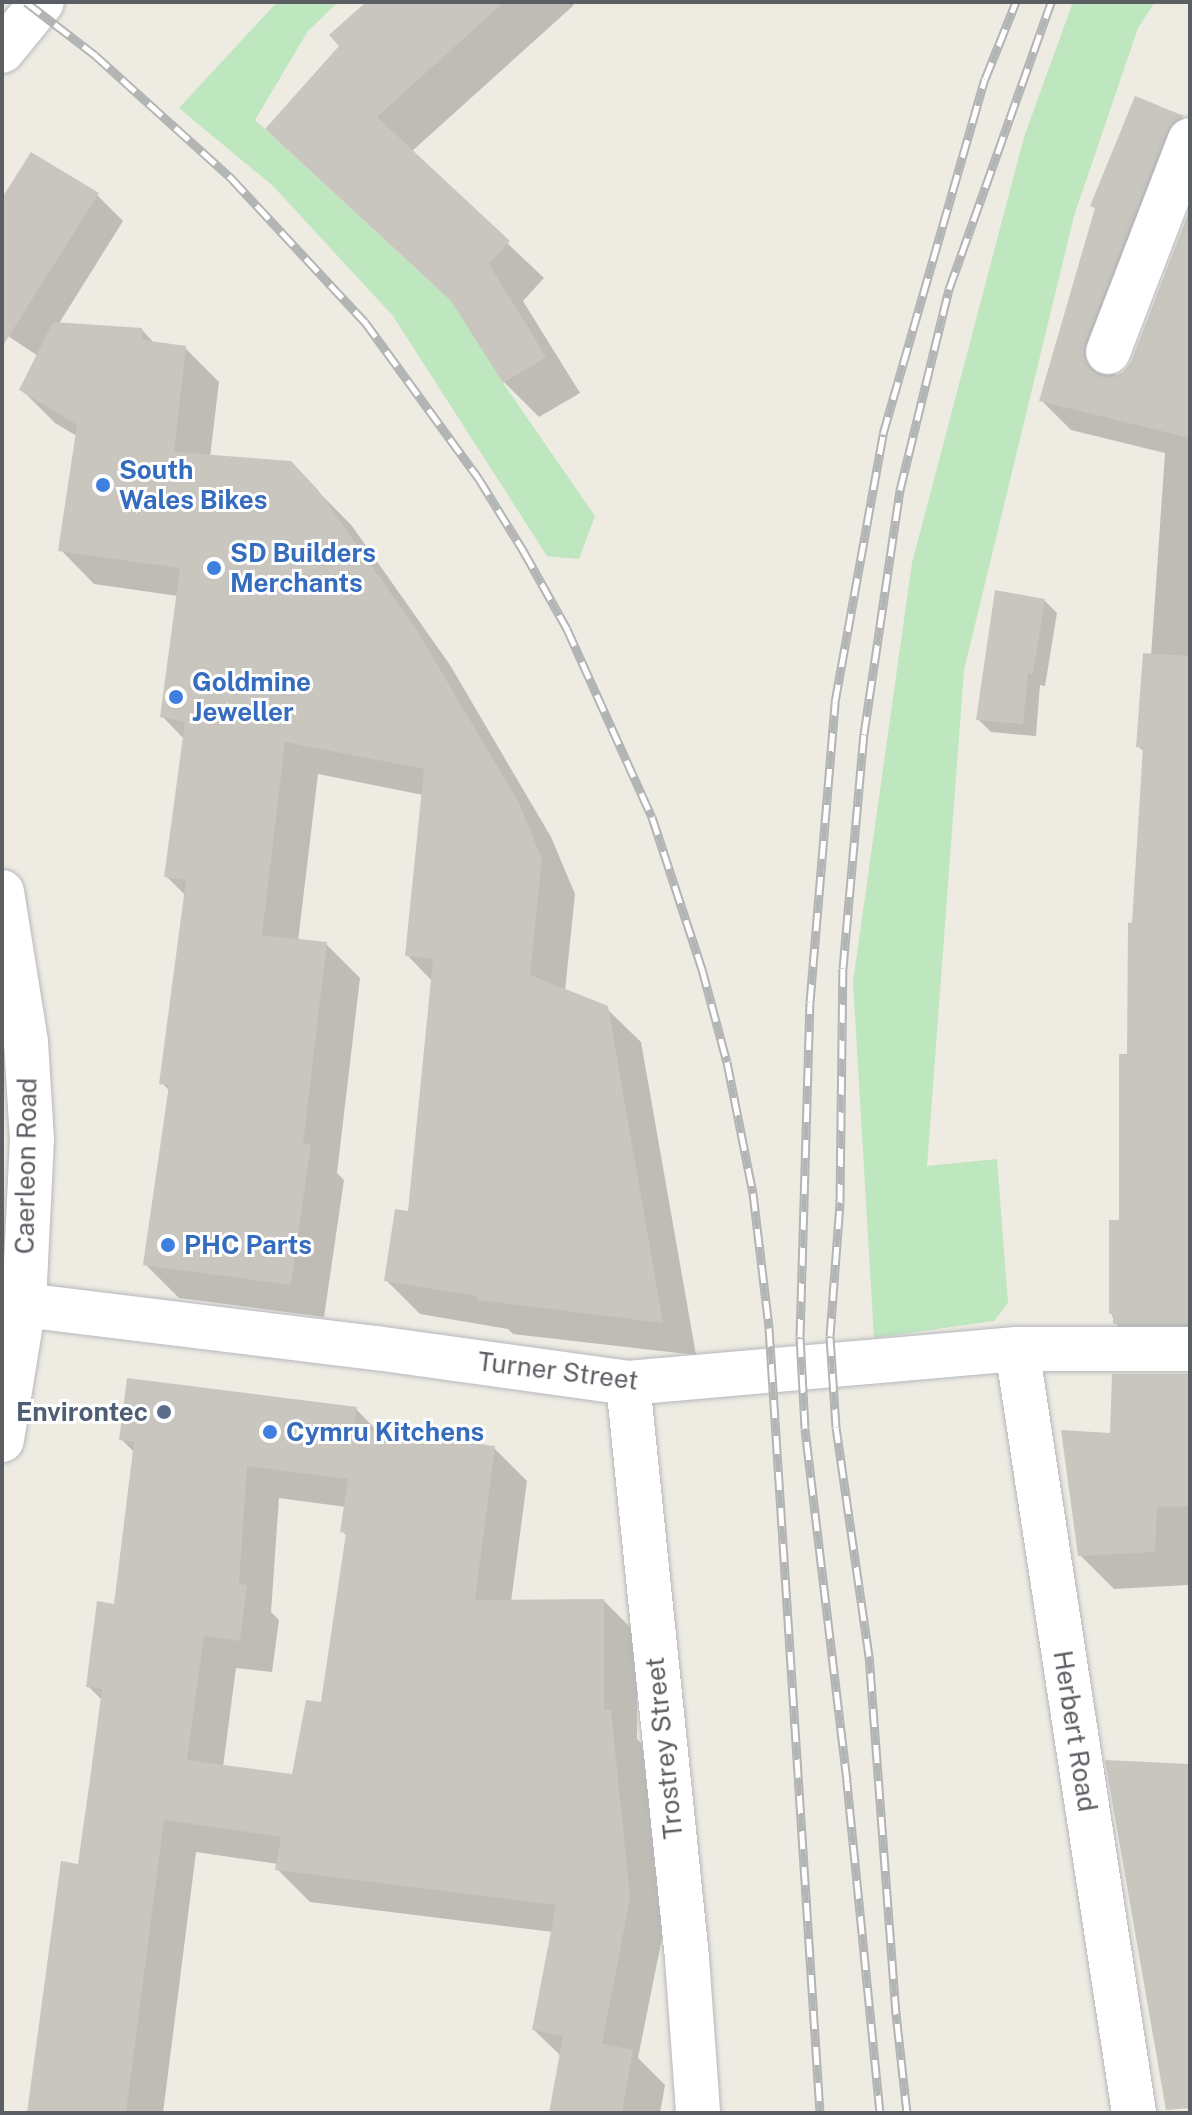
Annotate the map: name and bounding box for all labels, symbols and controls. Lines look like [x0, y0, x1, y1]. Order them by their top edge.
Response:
place label: South Wales Bikes [119, 454, 268, 516]
marker: South Wales Bikes [94, 476, 112, 494]
place label: SD Builders Merchants [230, 537, 376, 598]
marker: SD Builders Merchants [205, 559, 223, 577]
place label: Goldmine Jeweller [192, 666, 311, 728]
marker: Goldmine Jeweller [167, 688, 185, 706]
street label: Caerleon Road [9, 1077, 43, 1255]
place label: PHC Parts [184, 1229, 312, 1261]
marker: PHC Parts [159, 1236, 177, 1254]
street label: Turner Street [476, 1346, 640, 1396]
place label: Environtec [16, 1396, 148, 1428]
marker: Environtec [155, 1403, 173, 1421]
place label: Cymru Kitchens [286, 1416, 484, 1448]
marker: Cymru Kitchens [261, 1423, 279, 1441]
street label: Herbert Road [1047, 1648, 1103, 1814]
street label: Trostrey Street [639, 1655, 689, 1841]

